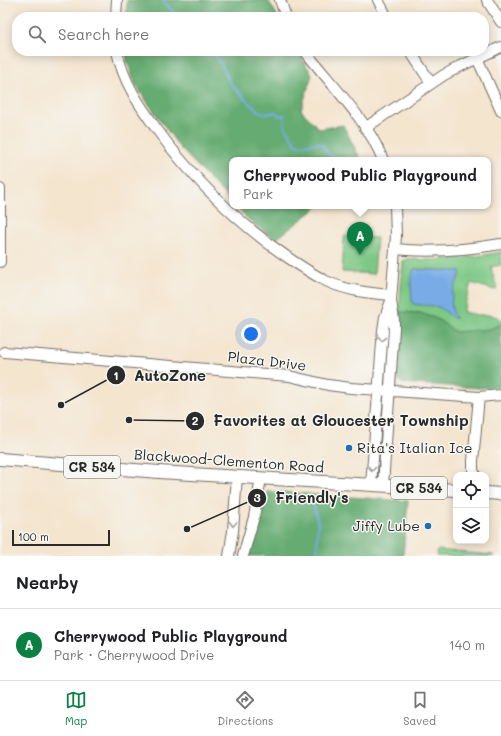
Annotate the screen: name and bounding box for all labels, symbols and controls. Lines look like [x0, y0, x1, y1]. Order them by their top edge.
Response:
search box [12, 12, 489, 56]
icon: search [26, 23, 48, 45]
text: Search here [58, 24, 149, 44]
popup [229, 157, 491, 209]
text: Cherrywood Public Playground [243, 165, 477, 185]
text: Park [243, 185, 273, 202]
pin: A [347, 222, 373, 255]
your location [241, 324, 261, 344]
one-way arrow [378, 336, 387, 342]
street label: Plaza Drive [227, 346, 307, 375]
callout: AutoZone [106, 362, 214, 389]
text: AutoZone [134, 365, 206, 385]
text: 1 [113, 367, 119, 383]
callout: Favorites at Gloucester Township [185, 408, 476, 435]
text: Favorites at Gloucester Township [213, 410, 469, 430]
text: 2 [192, 412, 199, 428]
place label: Rita's Italian Ice [357, 438, 472, 457]
marker: Rita's Italian Ice [344, 443, 354, 453]
street label: Blackwood-Clementon Road [134, 444, 325, 477]
road number: CR 534 [64, 456, 120, 478]
one-way arrow [368, 466, 377, 472]
map controls [453, 472, 489, 544]
button: locate [453, 472, 489, 508]
road number: CR 534 [391, 477, 447, 499]
callout: Friendly's [247, 484, 357, 511]
text: Friendly's [275, 487, 349, 507]
text: 3 [253, 489, 261, 505]
button: layers [453, 508, 489, 544]
place label: Jiffy Lube [353, 516, 420, 535]
one-way arrow [229, 521, 238, 527]
marker: Jiffy Lube [423, 521, 433, 531]
scale bar [12, 528, 110, 547]
text: 100 m [18, 529, 49, 544]
text: Nearby [16, 571, 78, 593]
text: Cherrywood Public Playground [54, 626, 287, 646]
text: A [24, 636, 34, 653]
text: 140 m [449, 636, 485, 653]
text: Park · Cherrywood Drive [54, 646, 214, 663]
tab: Map [65, 689, 87, 728]
tab: Directions [217, 689, 273, 728]
tab: Saved [403, 689, 436, 728]

